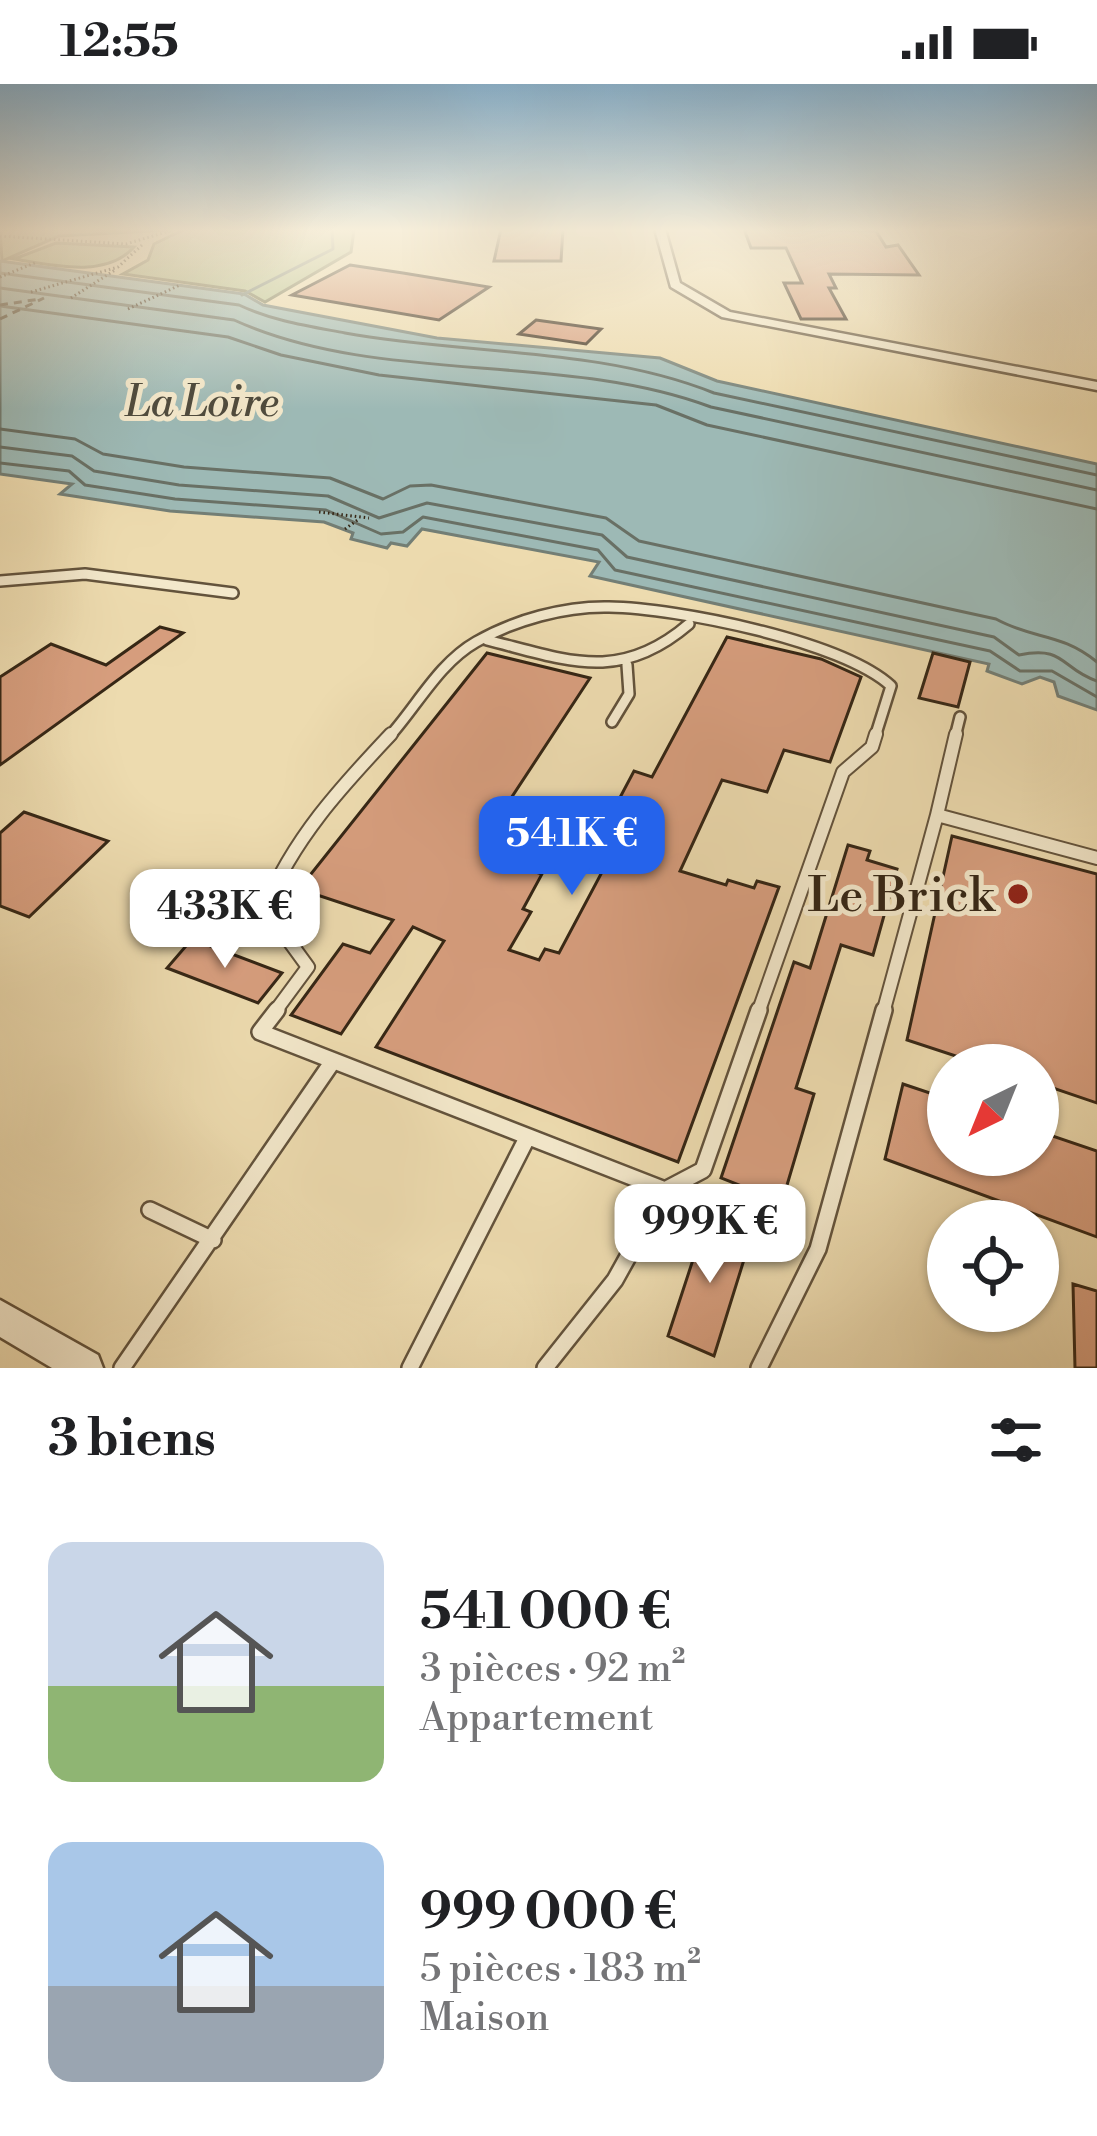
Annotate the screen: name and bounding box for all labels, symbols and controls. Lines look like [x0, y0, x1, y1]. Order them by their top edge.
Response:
text: 12:55 [60, 14, 179, 71]
water label: La Loire [124, 377, 279, 430]
pin: 541K € [474, 796, 670, 898]
text: 541K € [506, 810, 638, 859]
place label: Le Brick [808, 867, 997, 927]
pin: 433K € [127, 869, 323, 971]
marker: Le Brick [1005, 881, 1031, 907]
text: 433K € [157, 883, 293, 932]
north arrow [927, 1044, 1059, 1176]
map controls [927, 1044, 1059, 1332]
pin: 999K € [612, 1184, 808, 1286]
text: 999K € [642, 1198, 778, 1247]
button: locate [927, 1200, 1059, 1332]
icon: filters [983, 1407, 1049, 1473]
text: 3 biens [48, 1408, 216, 1472]
text: 541 000 € [420, 1581, 671, 1645]
icon: home [144, 1590, 288, 1734]
text: 3 pièces · 92 m² [420, 1645, 685, 1694]
text: Appartement [420, 1694, 654, 1743]
text: 999 000 € [420, 1881, 677, 1945]
icon: home [144, 1890, 288, 2034]
text: 5 pièces · 183 m² [420, 1945, 701, 1994]
text: Maison [420, 1994, 549, 2043]

